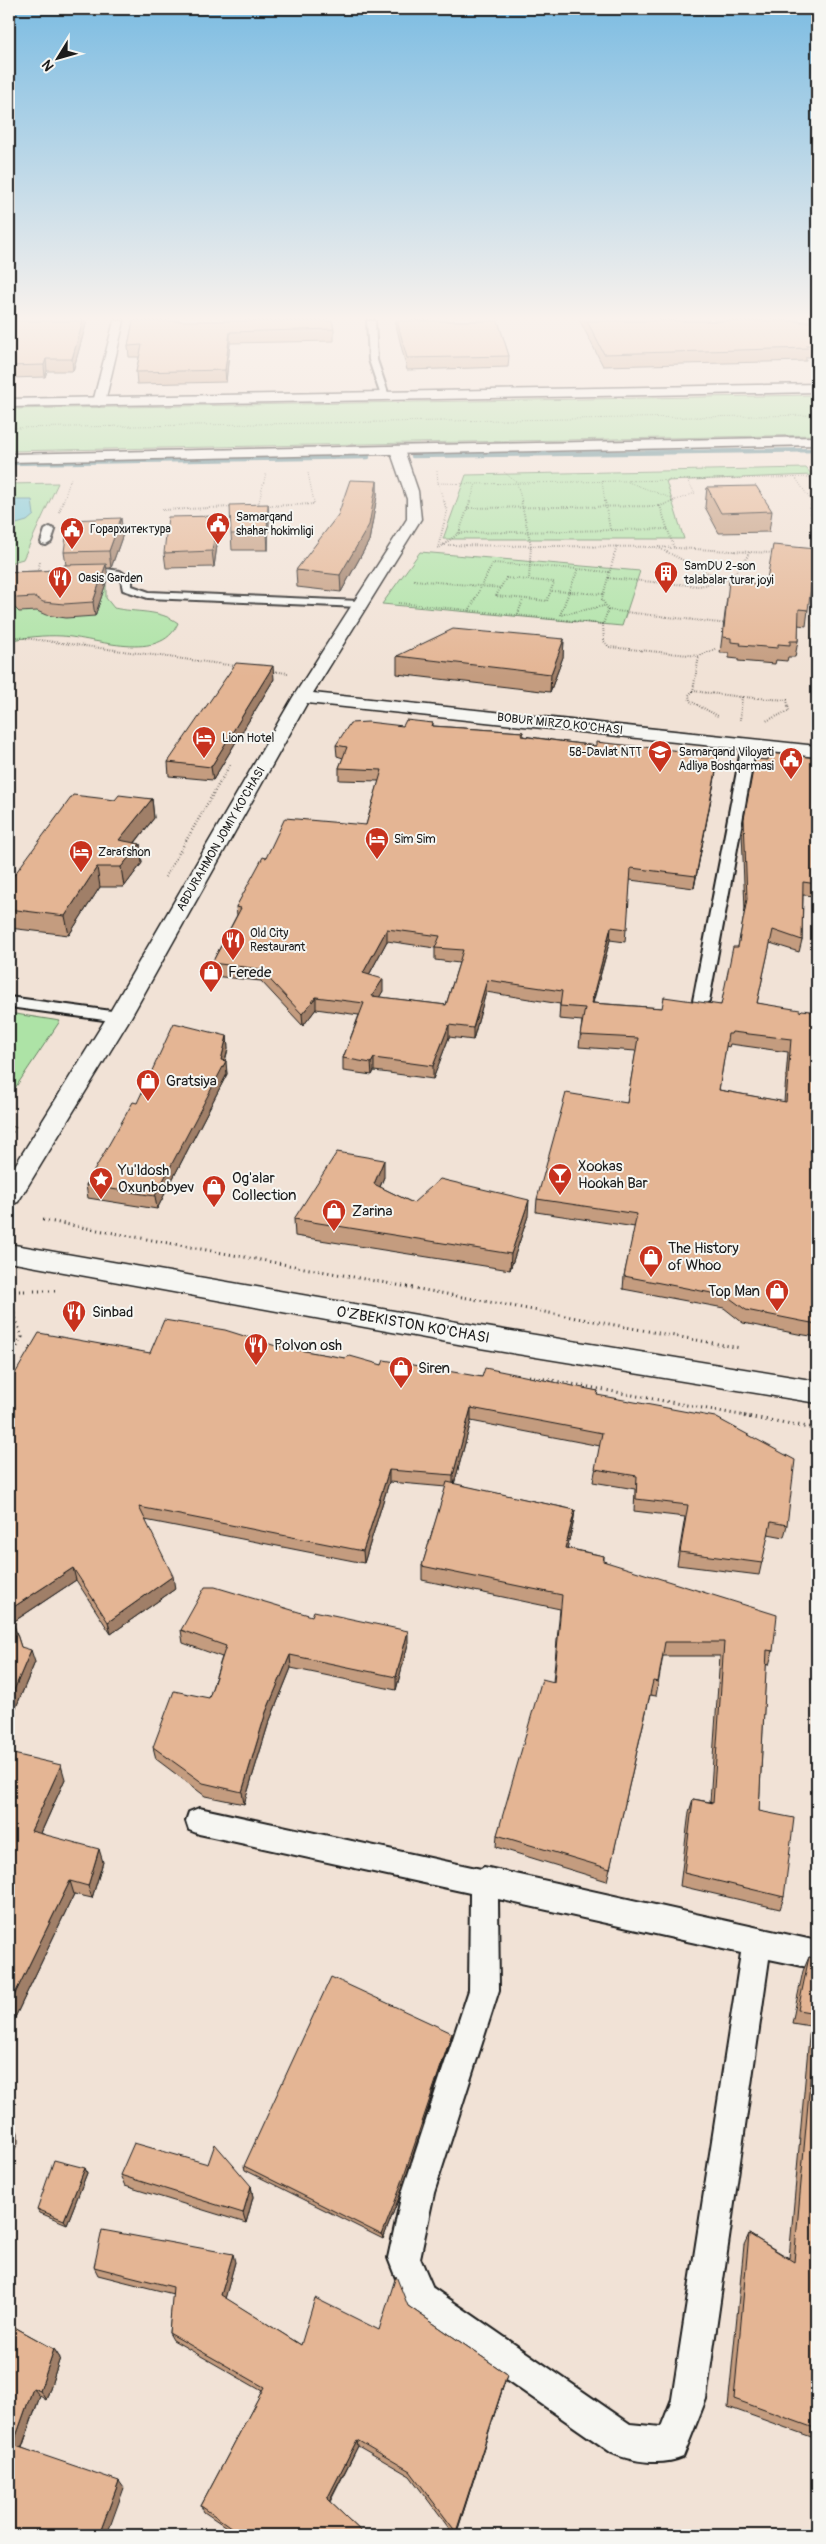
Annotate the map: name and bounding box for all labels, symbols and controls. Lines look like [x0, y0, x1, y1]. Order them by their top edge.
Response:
north arrow [32, 32, 82, 82]
text: N [38, 57, 58, 74]
place label: Samarqand shahar hokimligi [236, 510, 313, 539]
public building icon: Samarqand shahar hokimligi [205, 511, 231, 545]
public building icon: Горархитектура [59, 516, 85, 550]
place label: Горархитектура [90, 522, 171, 537]
place label: SamDU 2-son talabalar turar joyi [683, 559, 774, 588]
building icon: SamDU 2-son talabalar turar joyi [653, 560, 679, 594]
restaurant icon: Oasis Garden [47, 565, 73, 599]
place label: Oasis Garden [78, 571, 143, 586]
street label: BOBUR MIRZO KO'CHASI [496, 710, 624, 738]
hotel icon: Lion Hotel [191, 725, 217, 759]
place label: Lion Hotel [222, 731, 274, 746]
school or university icon: 58-Davlat NTT [647, 739, 673, 773]
place label: 58-Davlat NTT [569, 745, 642, 760]
place label: Samarqand Viloyati Adliya Boshqarmasi [679, 745, 774, 774]
public building icon: Samarqand Viloyati Adliya Boshqarmasi [778, 746, 804, 780]
street label: ABDURAHMON JOMIY KO'CHASI [173, 764, 269, 914]
hotel icon: Sim Sim [364, 826, 390, 860]
place label: Sim Sim [394, 832, 436, 847]
hotel icon: Zarafshon [68, 839, 94, 873]
place label: Zarafshon [98, 845, 151, 860]
place label: Old City Restaurant [250, 926, 306, 955]
restaurant icon: Old City Restaurant [220, 927, 246, 961]
shop icon: Ferede [198, 959, 224, 993]
place label: Ferede [228, 963, 272, 982]
shop icon: Gratsiya [135, 1068, 161, 1102]
place label: Gratsiya [166, 1072, 217, 1091]
place label: Xookas Hookah Bar [578, 1157, 649, 1193]
place label: Yu'ldosh Oxunbobyev [117, 1161, 195, 1197]
bar icon: Xookas Hookah Bar [547, 1162, 573, 1196]
place icon: Yu'ldosh Oxunbobyev [88, 1166, 114, 1200]
place label: Og'alar Collection [232, 1169, 297, 1205]
shop icon: Og'alar Collection [201, 1174, 227, 1208]
shop icon: Zarina [321, 1198, 347, 1232]
place label: Zarina [352, 1202, 393, 1221]
place label: The History of Whoo [668, 1239, 739, 1275]
shop icon: The History of Whoo [638, 1244, 664, 1278]
shop icon: Top Man [764, 1278, 790, 1312]
place label: Top Man [708, 1282, 760, 1301]
restaurant icon: Sinbad [61, 1299, 87, 1333]
street label: O'ZBEKISTON KO'CHASI [335, 1302, 491, 1348]
place label: Sinbad [92, 1303, 133, 1322]
restaurant icon: Polvon osh [243, 1332, 269, 1366]
place label: Polvon osh [274, 1336, 342, 1355]
shop icon: Siren [388, 1355, 414, 1389]
place label: Siren [418, 1359, 450, 1378]

